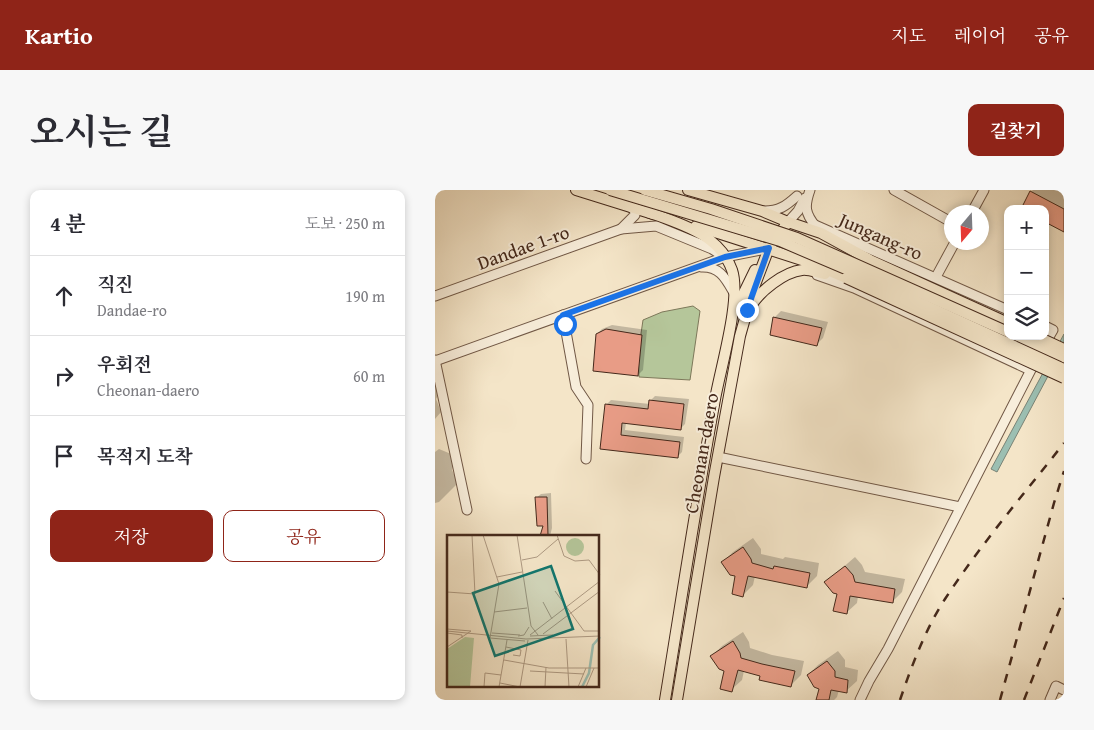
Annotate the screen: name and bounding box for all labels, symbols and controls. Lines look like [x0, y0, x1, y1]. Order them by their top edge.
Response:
text: Kartio [25, 18, 93, 53]
text: 지도 [891, 22, 926, 49]
text: 레이어 [954, 22, 1006, 49]
text: 공유 [1034, 22, 1069, 49]
button: 길찾기 [968, 104, 1064, 156]
text: 오시는 길 [30, 106, 173, 157]
street label: Jungang-ro [833, 204, 927, 267]
north arrow [944, 205, 989, 250]
map controls [1004, 205, 1049, 340]
button: + [1004, 205, 1049, 250]
text: 4 분 [50, 208, 86, 239]
text: 도보 · 250 m [305, 211, 385, 235]
street label: Dandae 1-ro [473, 217, 573, 277]
button: − [1004, 250, 1049, 295]
text: 직진 [97, 270, 134, 298]
icon: ahead [50, 282, 78, 310]
text: 190 m [345, 284, 385, 308]
button: layers [1004, 295, 1049, 340]
text: Dandae-ro [97, 298, 167, 322]
route end [736, 299, 759, 322]
route start [554, 313, 577, 336]
text: 우회전 [97, 350, 152, 378]
icon: right [50, 362, 78, 390]
text: 60 m [353, 364, 385, 388]
text: Cheonan-daero [97, 378, 200, 402]
street label: Cheonan-daero [677, 391, 725, 515]
icon: arrive [50, 442, 78, 470]
text: 목적지 도착 [97, 442, 193, 470]
button: 저장 [50, 510, 213, 562]
button: 공유 [223, 510, 385, 562]
inset map [447, 535, 600, 688]

